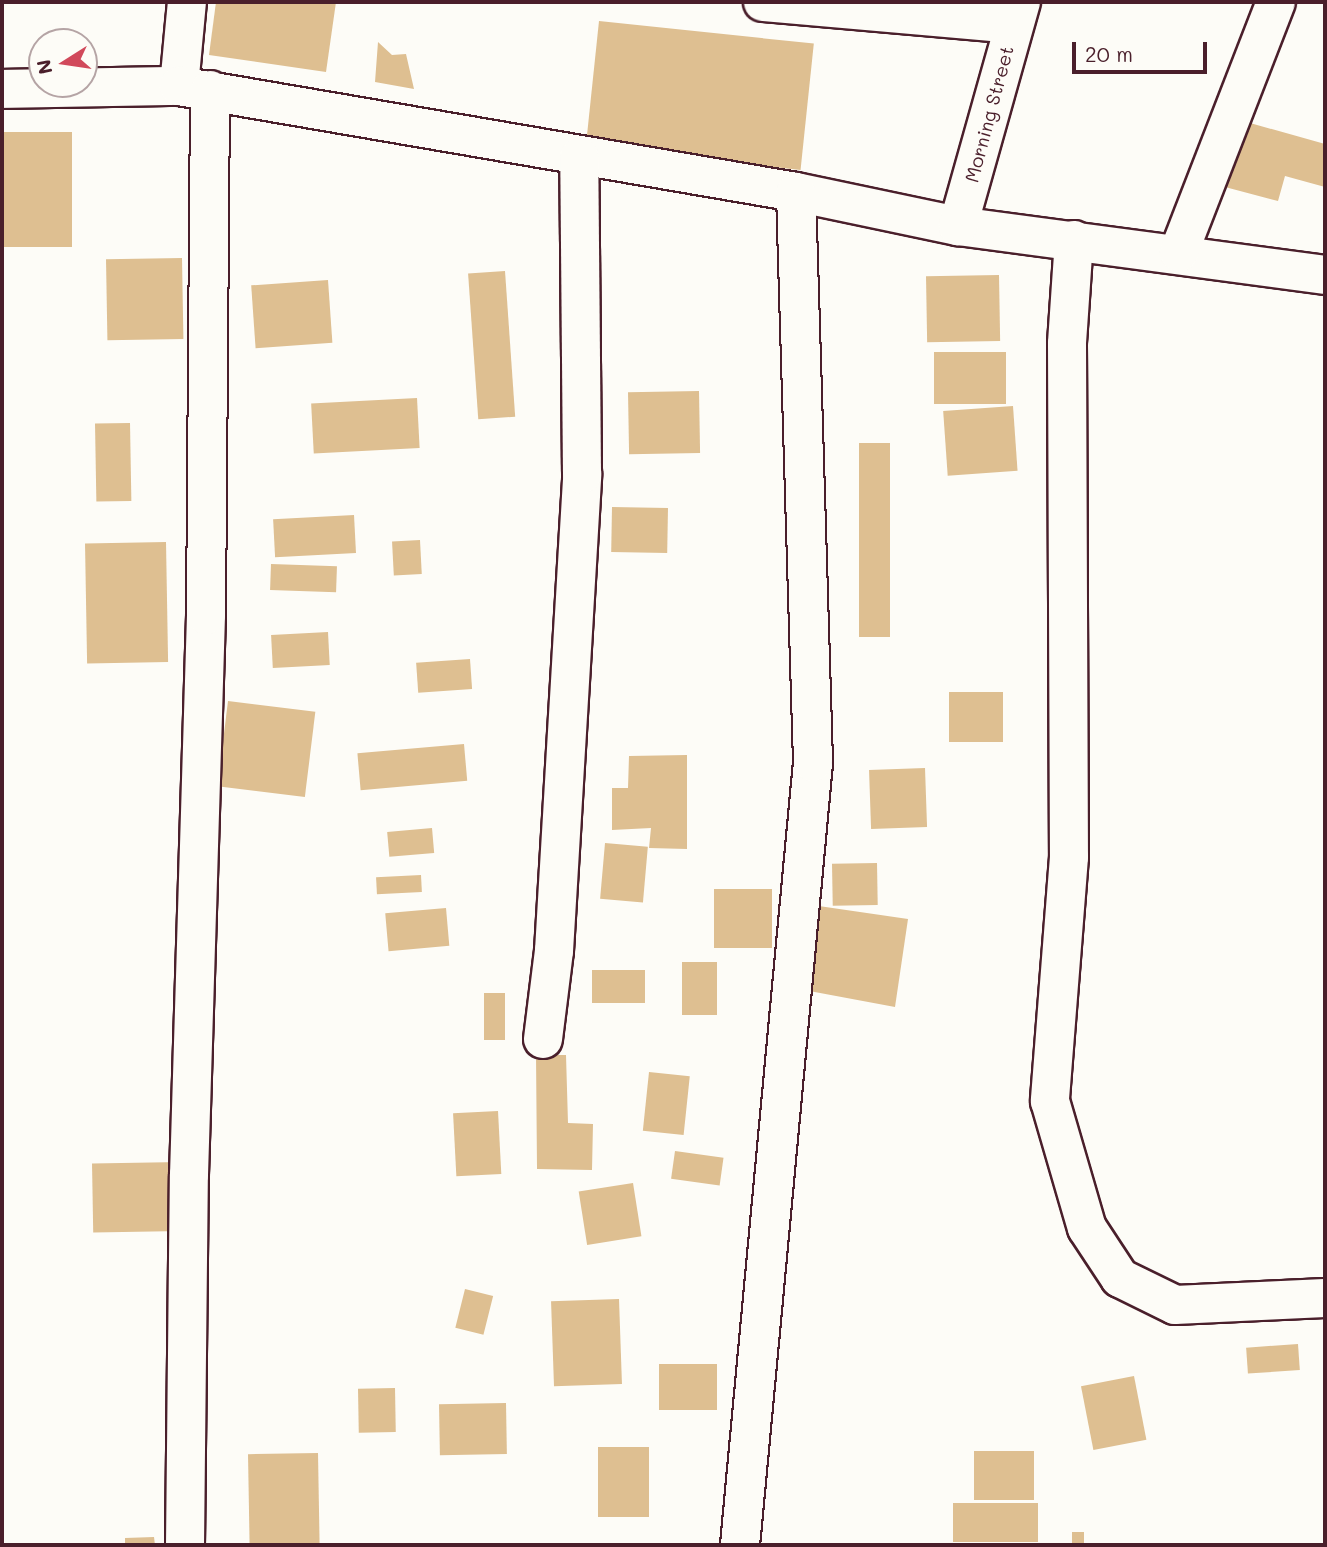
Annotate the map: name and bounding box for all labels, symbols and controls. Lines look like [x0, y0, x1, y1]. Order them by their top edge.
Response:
north arrow [28, 28, 98, 98]
scale bar [1075, 28, 1210, 72]
text: 20 m [1085, 40, 1133, 67]
street label: Morning Street [960, 43, 1018, 185]
text: N [30, 57, 58, 77]

